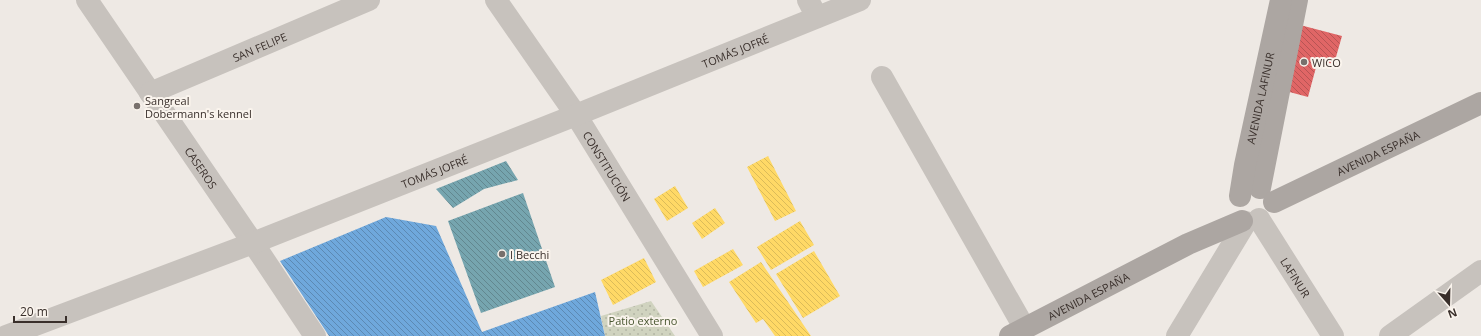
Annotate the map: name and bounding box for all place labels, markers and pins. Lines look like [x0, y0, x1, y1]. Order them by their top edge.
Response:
place label: WICO [1312, 55, 1341, 70]
marker: WICO [1299, 57, 1309, 67]
place label: Sangreal Dobermann's kennel [145, 93, 252, 121]
marker: Sangreal Dobermann's kennel [132, 101, 142, 111]
place label: I Becchi [510, 247, 549, 262]
marker: I Becchi [497, 249, 507, 259]

